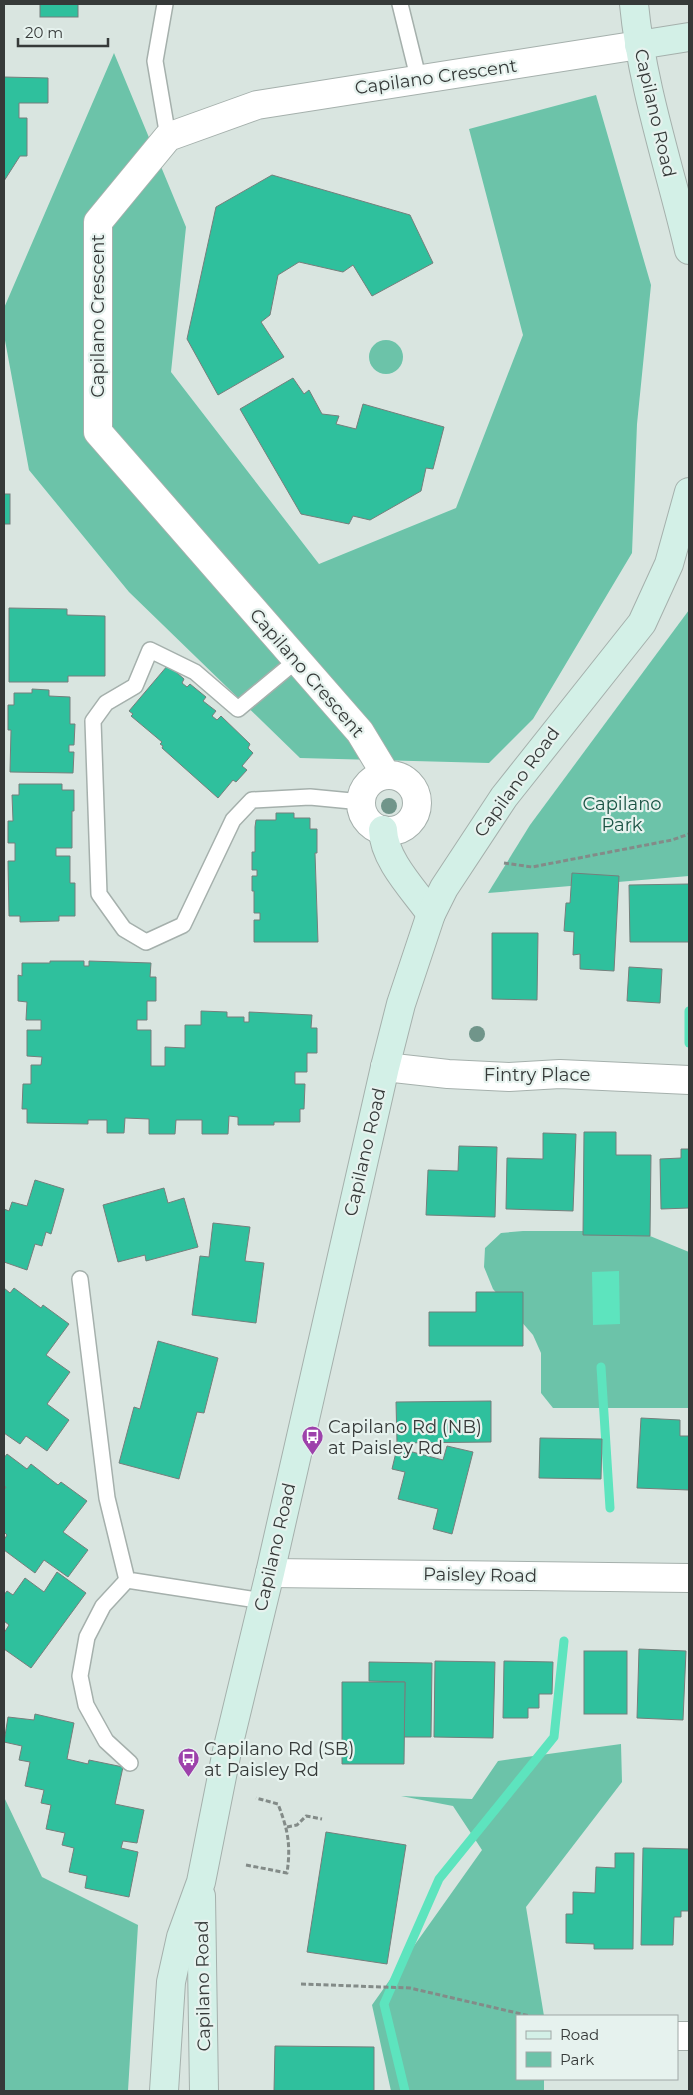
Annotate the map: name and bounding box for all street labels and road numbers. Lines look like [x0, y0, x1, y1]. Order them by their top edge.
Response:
street label: Capilano Road [630, 47, 680, 179]
street label: Capilano Crescent [353, 55, 519, 99]
street label: Capilano Crescent [87, 234, 109, 398]
street label: Capilano Crescent [245, 604, 369, 742]
street label: Capilano Road [470, 723, 564, 841]
street label: Fintry Place [484, 1064, 590, 1086]
street label: Capilano Road [340, 1086, 390, 1218]
street label: Capilano Road [250, 1481, 300, 1613]
street label: Paisley Road [423, 1563, 537, 1587]
street label: Capilano Road [191, 1920, 215, 2052]

